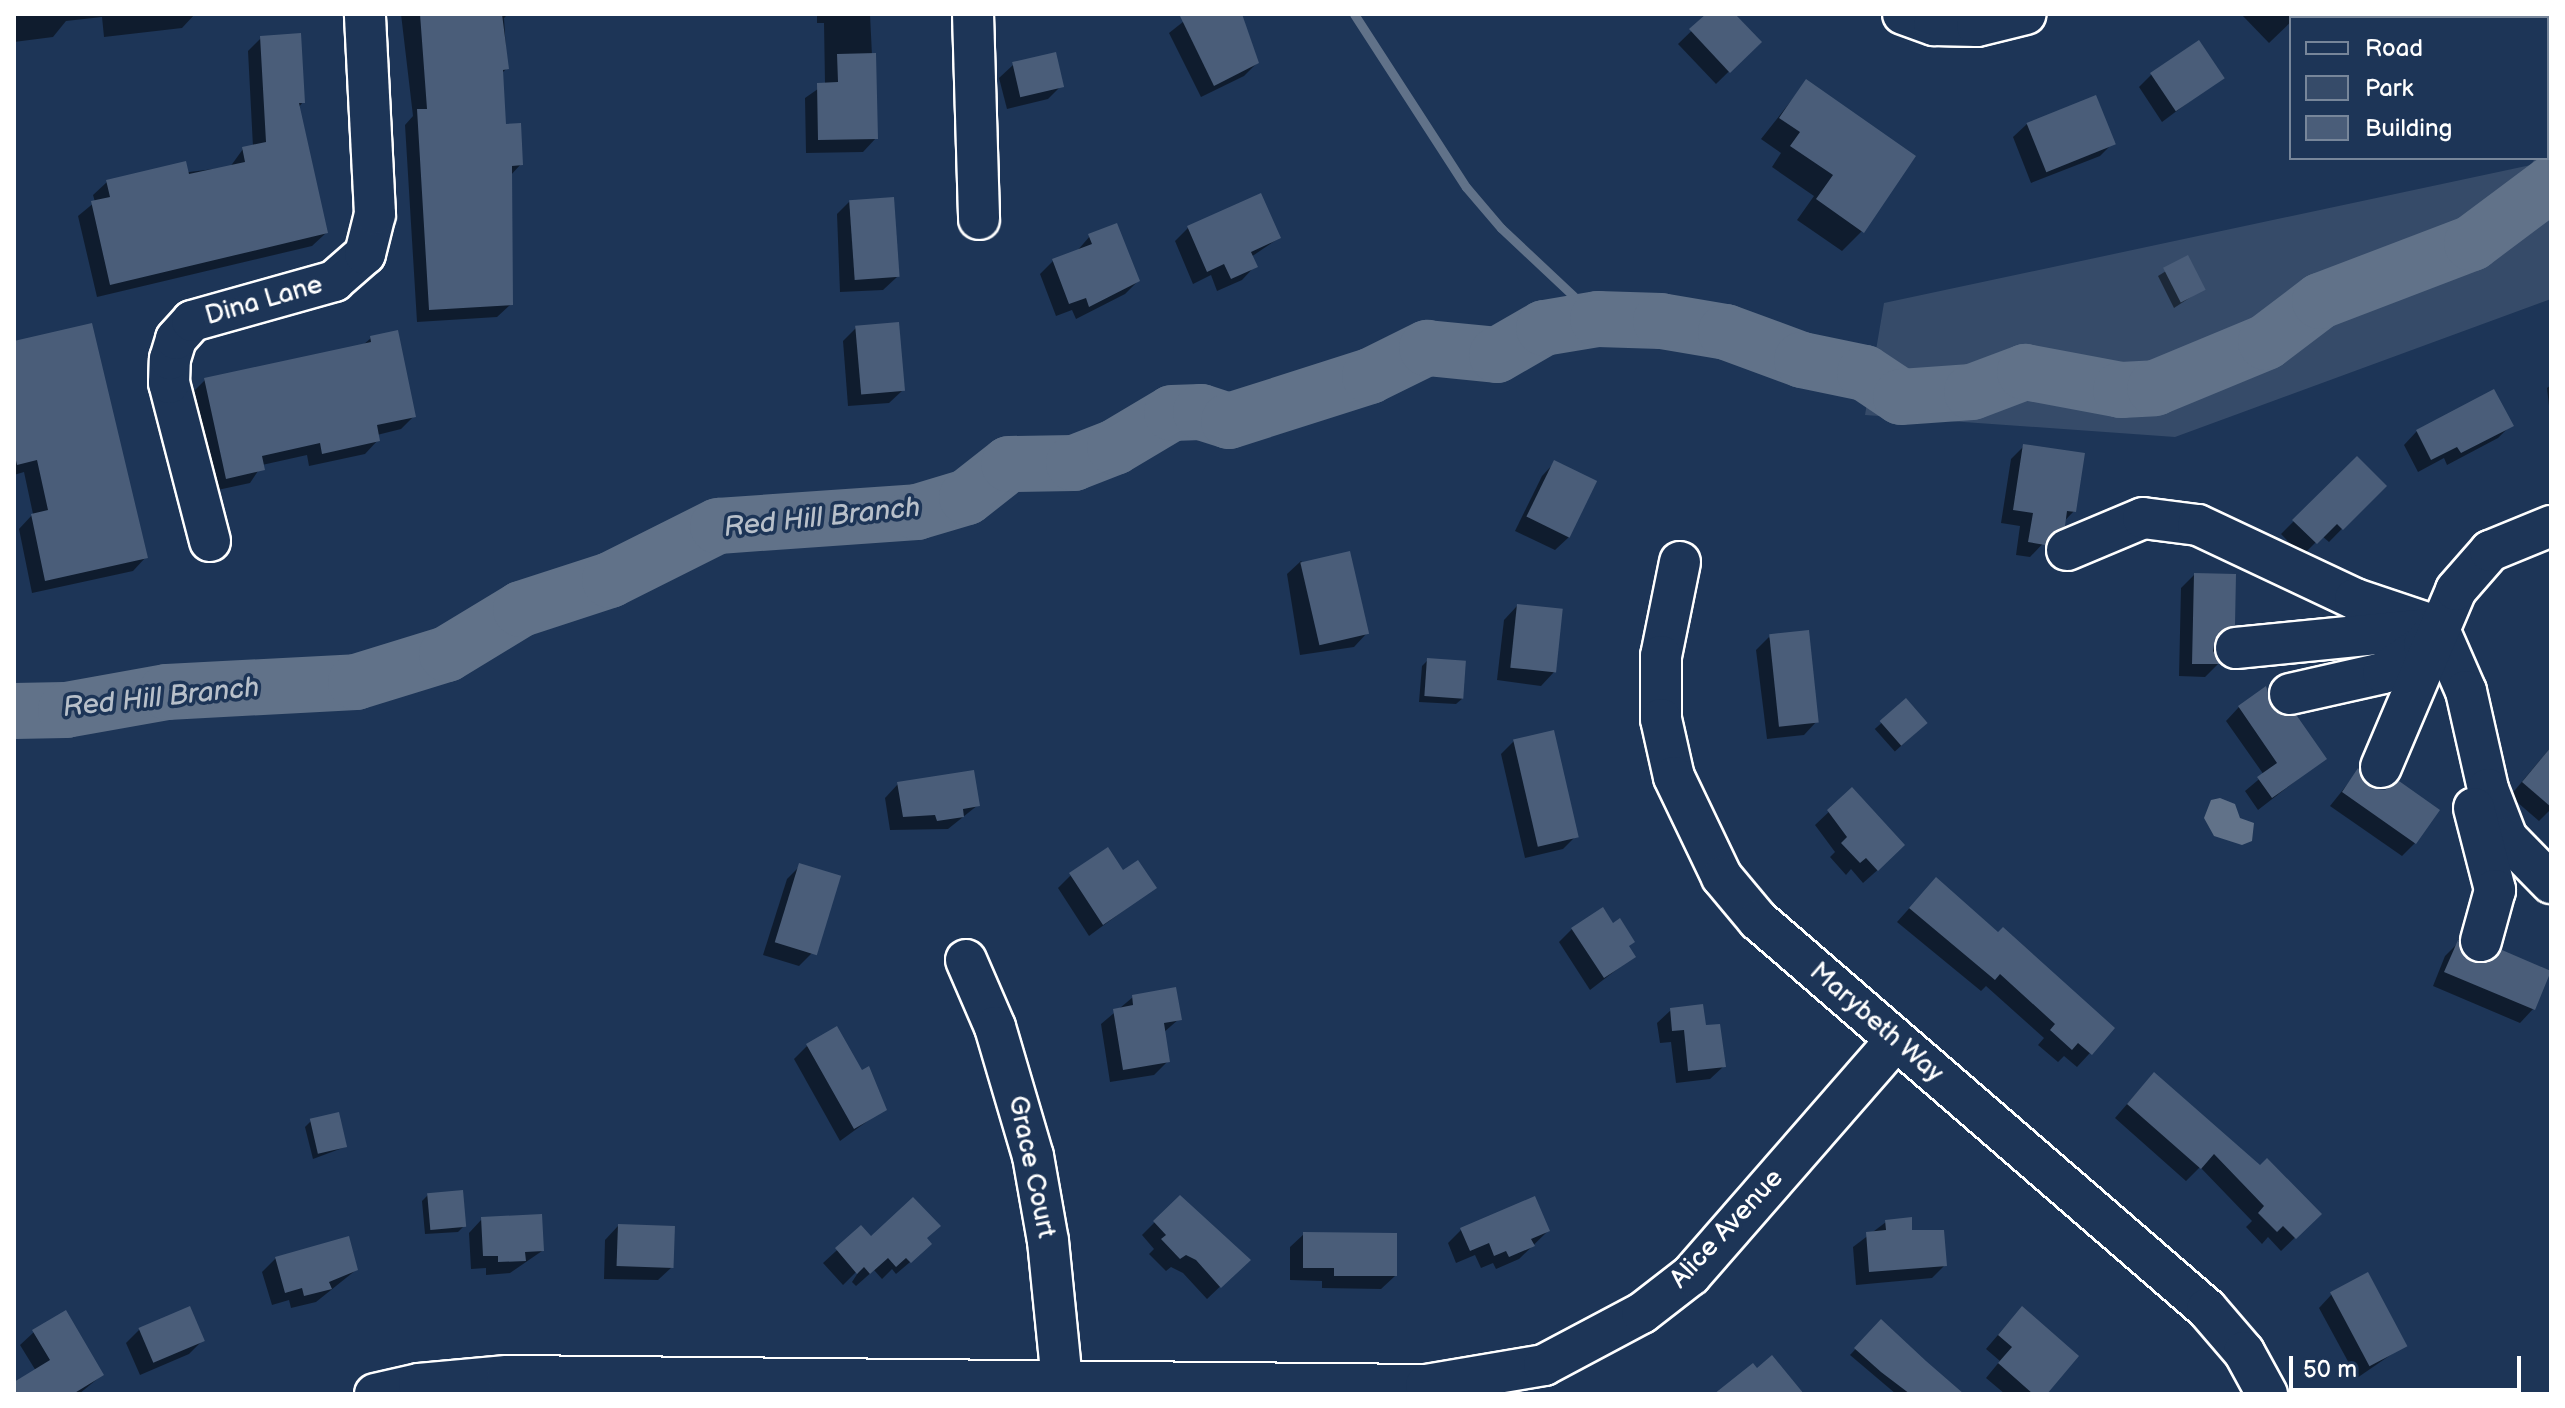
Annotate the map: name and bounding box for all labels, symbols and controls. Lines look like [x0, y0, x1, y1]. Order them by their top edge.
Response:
legend [2289, 16, 2549, 160]
text: Road [2365, 34, 2423, 63]
text: Park [2365, 74, 2413, 103]
text: Building [2365, 114, 2452, 143]
street label: Dina Lane [202, 269, 326, 333]
water label: Red Hill Branch [722, 491, 922, 545]
water label: Red Hill Branch [61, 671, 261, 725]
street label: Marybeth Way [1802, 956, 1950, 1090]
street label: Grace Court [1001, 1093, 1061, 1241]
street label: Alice Avenue [1664, 1163, 1790, 1295]
scale bar [2293, 1340, 2525, 1390]
text: 50 m [2303, 1355, 2357, 1384]

